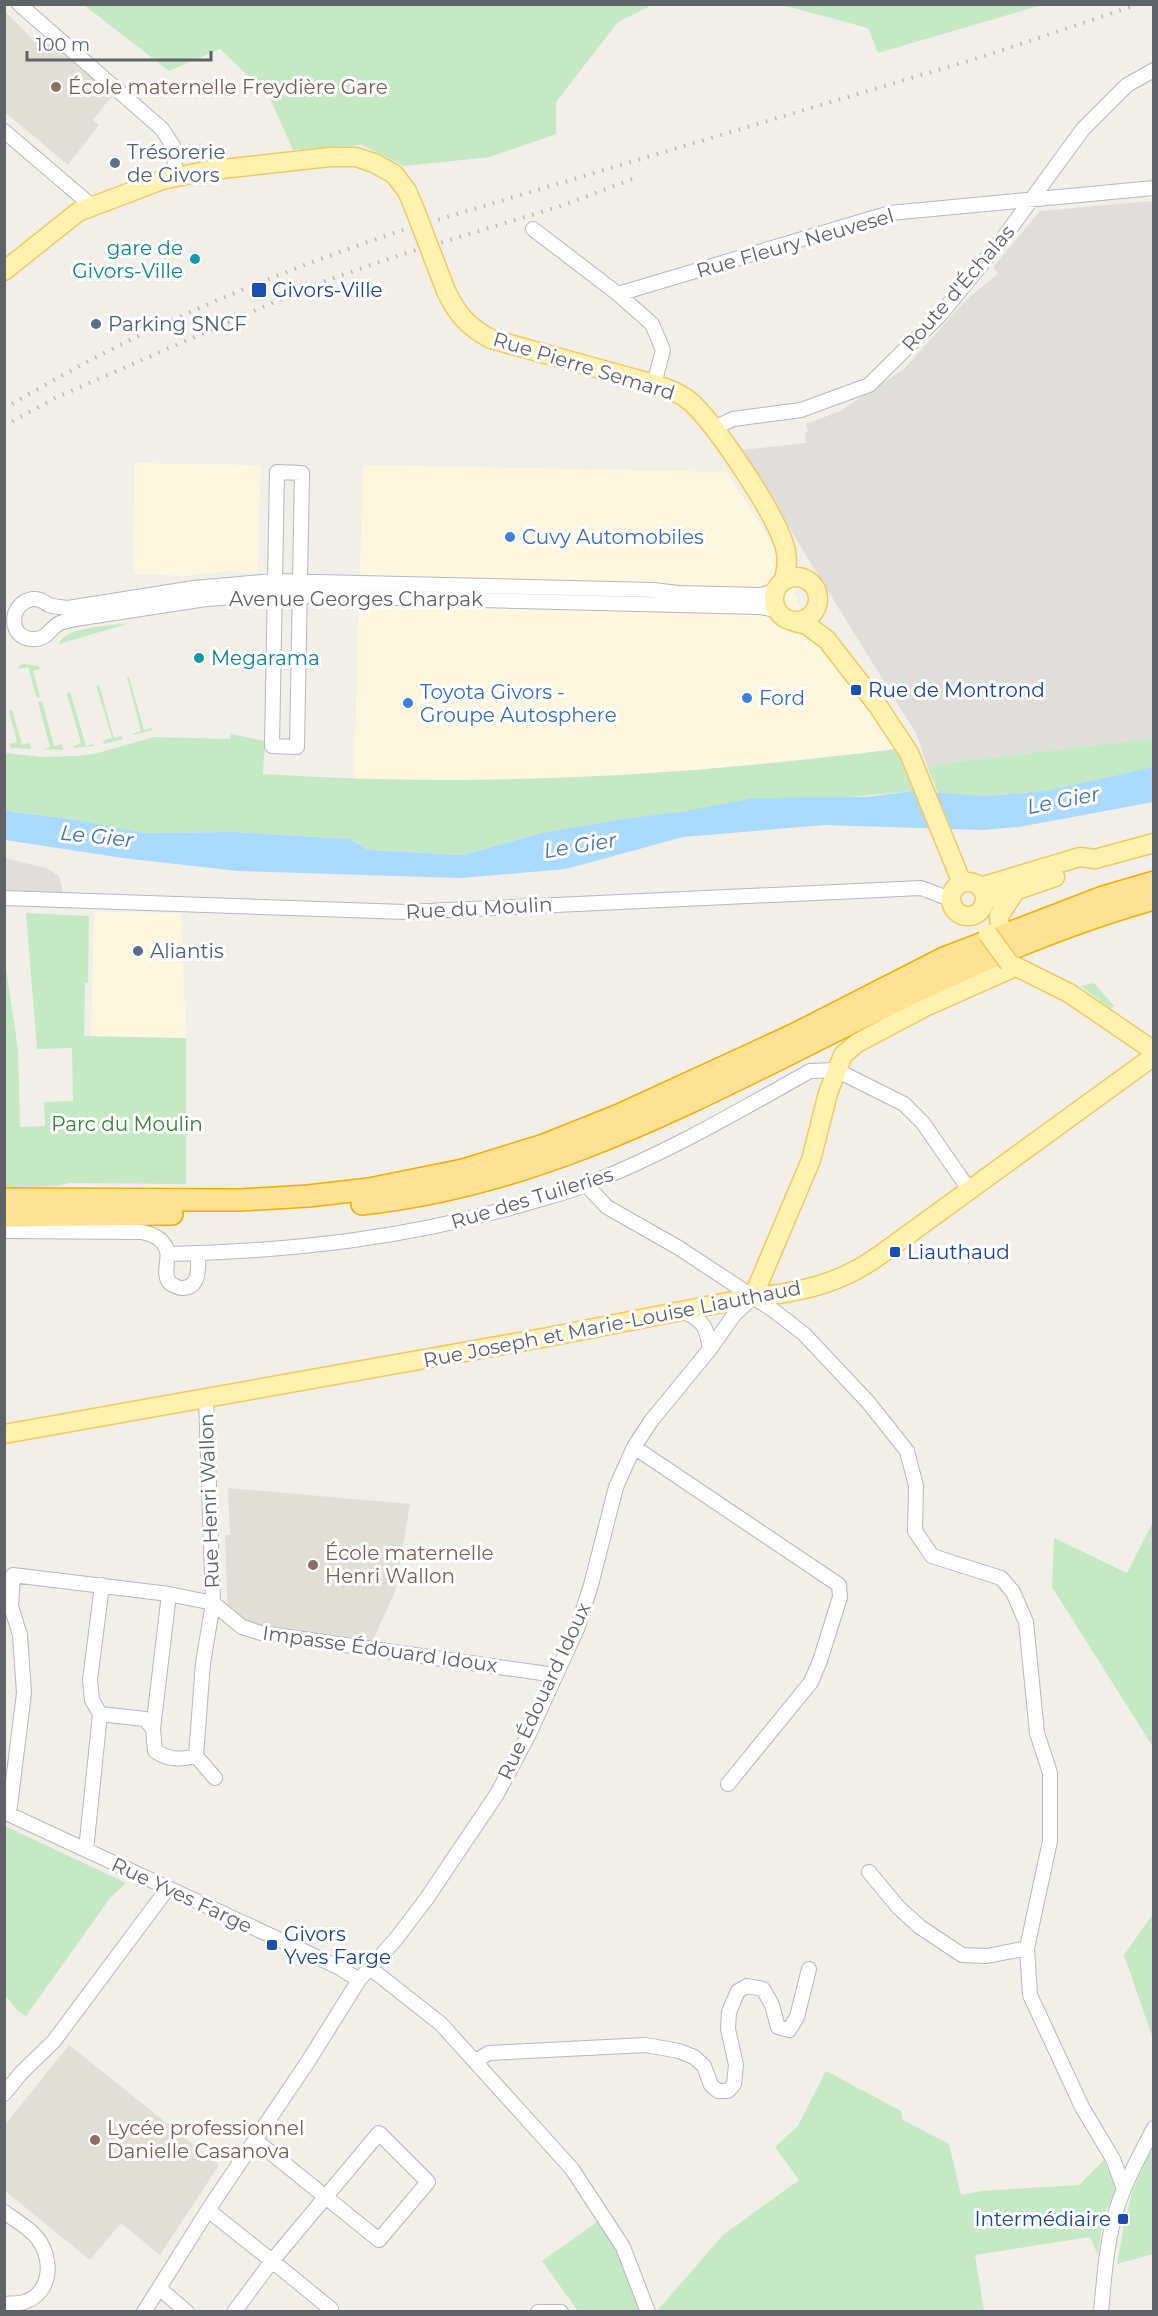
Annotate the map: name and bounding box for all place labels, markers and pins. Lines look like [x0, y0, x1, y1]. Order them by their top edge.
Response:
place label: École maternelle Freydière Gare [68, 75, 388, 99]
marker: École maternelle Freydière Gare [49, 80, 63, 94]
place label: Trésorerie de Givors [127, 140, 226, 187]
marker: Trésorerie de Givors [108, 156, 122, 170]
place label: gare de Givors-Ville [72, 236, 183, 283]
marker: gare de Givors-Ville [188, 252, 202, 266]
place label: Givors-Ville [272, 278, 383, 302]
marker: Givors-Ville [250, 281, 268, 299]
place label: Parking SNCF [108, 312, 247, 336]
marker: Parking SNCF [89, 317, 103, 331]
place label: Cuvy Automobiles [522, 525, 704, 549]
marker: Cuvy Automobiles [503, 530, 517, 544]
place label: Megarama [211, 646, 320, 670]
marker: Megarama [192, 651, 206, 665]
place label: Rue de Montrond [868, 678, 1045, 702]
place label: Toyota Givors - Groupe Autosphere [420, 680, 617, 727]
marker: Rue de Montrond [849, 683, 863, 697]
place label: Ford [759, 686, 805, 710]
marker: Ford [740, 691, 754, 705]
marker: Toyota Givors - Groupe Autosphere [401, 696, 415, 710]
place label: Aliantis [150, 939, 224, 963]
marker: Aliantis [131, 944, 145, 958]
place label: Liauthaud [907, 1240, 1010, 1264]
marker: Liauthaud [888, 1245, 902, 1259]
place label: École maternelle Henri Wallon [325, 1541, 494, 1588]
marker: École maternelle Henri Wallon [306, 1558, 320, 1572]
place label: Givors Yves Farge [284, 1922, 391, 1969]
marker: Givors Yves Farge [265, 1938, 279, 1952]
place label: Lycée professionnel Danielle Casanova [107, 2116, 304, 2163]
marker: Lycée professionnel Danielle Casanova [88, 2133, 102, 2147]
place label: Intermédiaire [974, 2207, 1111, 2231]
marker: Intermédiaire [1116, 2212, 1130, 2226]

